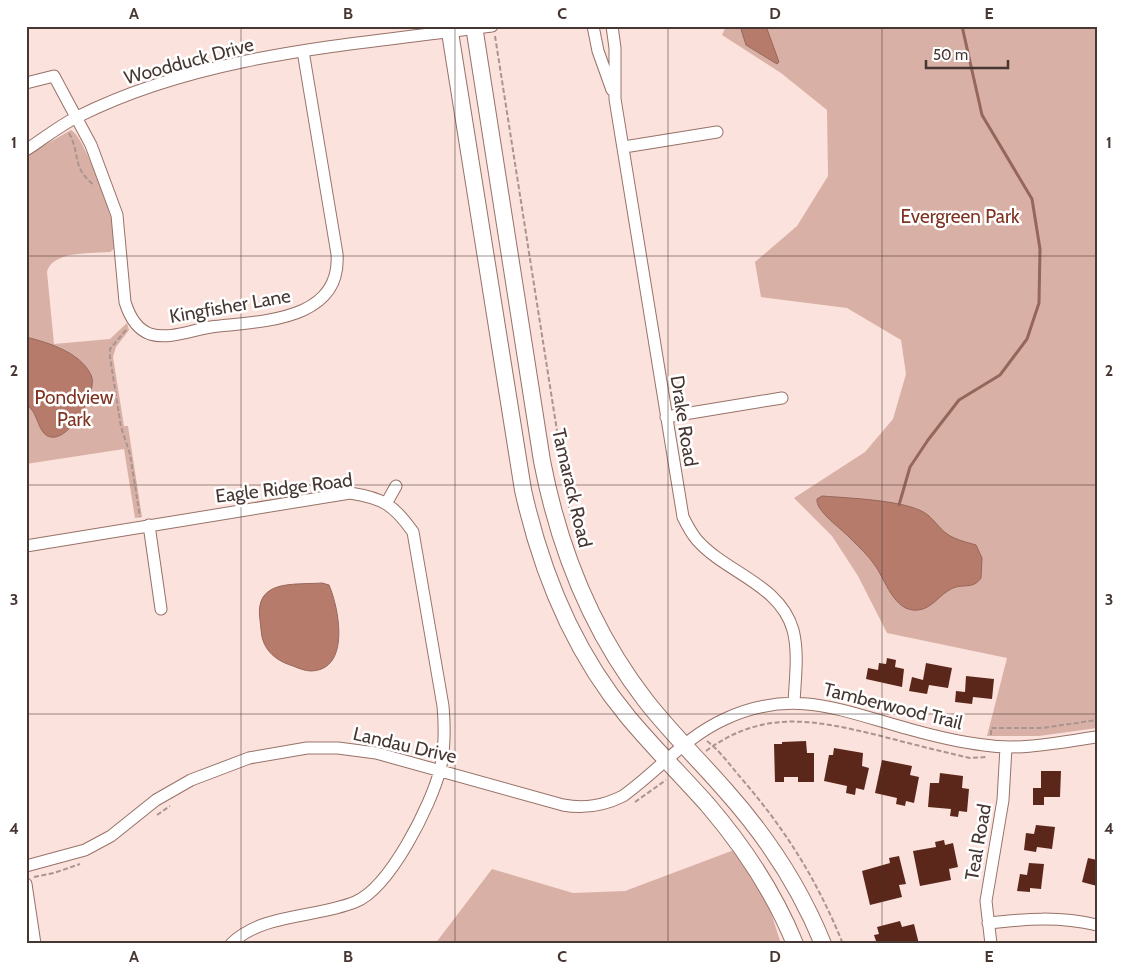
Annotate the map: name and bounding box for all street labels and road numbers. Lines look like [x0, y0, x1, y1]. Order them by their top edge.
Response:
street label: Woodduck Drive [122, 33, 257, 89]
street label: Kingfisher Lane [168, 284, 293, 328]
street label: Drake Road [665, 374, 703, 468]
street label: Tamarack Road [547, 426, 597, 550]
street label: Eagle Ridge Road [214, 468, 354, 508]
street label: Tamberwood Trail [821, 678, 965, 735]
street label: Landau Drive [351, 722, 459, 768]
street label: Teal Road [960, 802, 996, 882]

